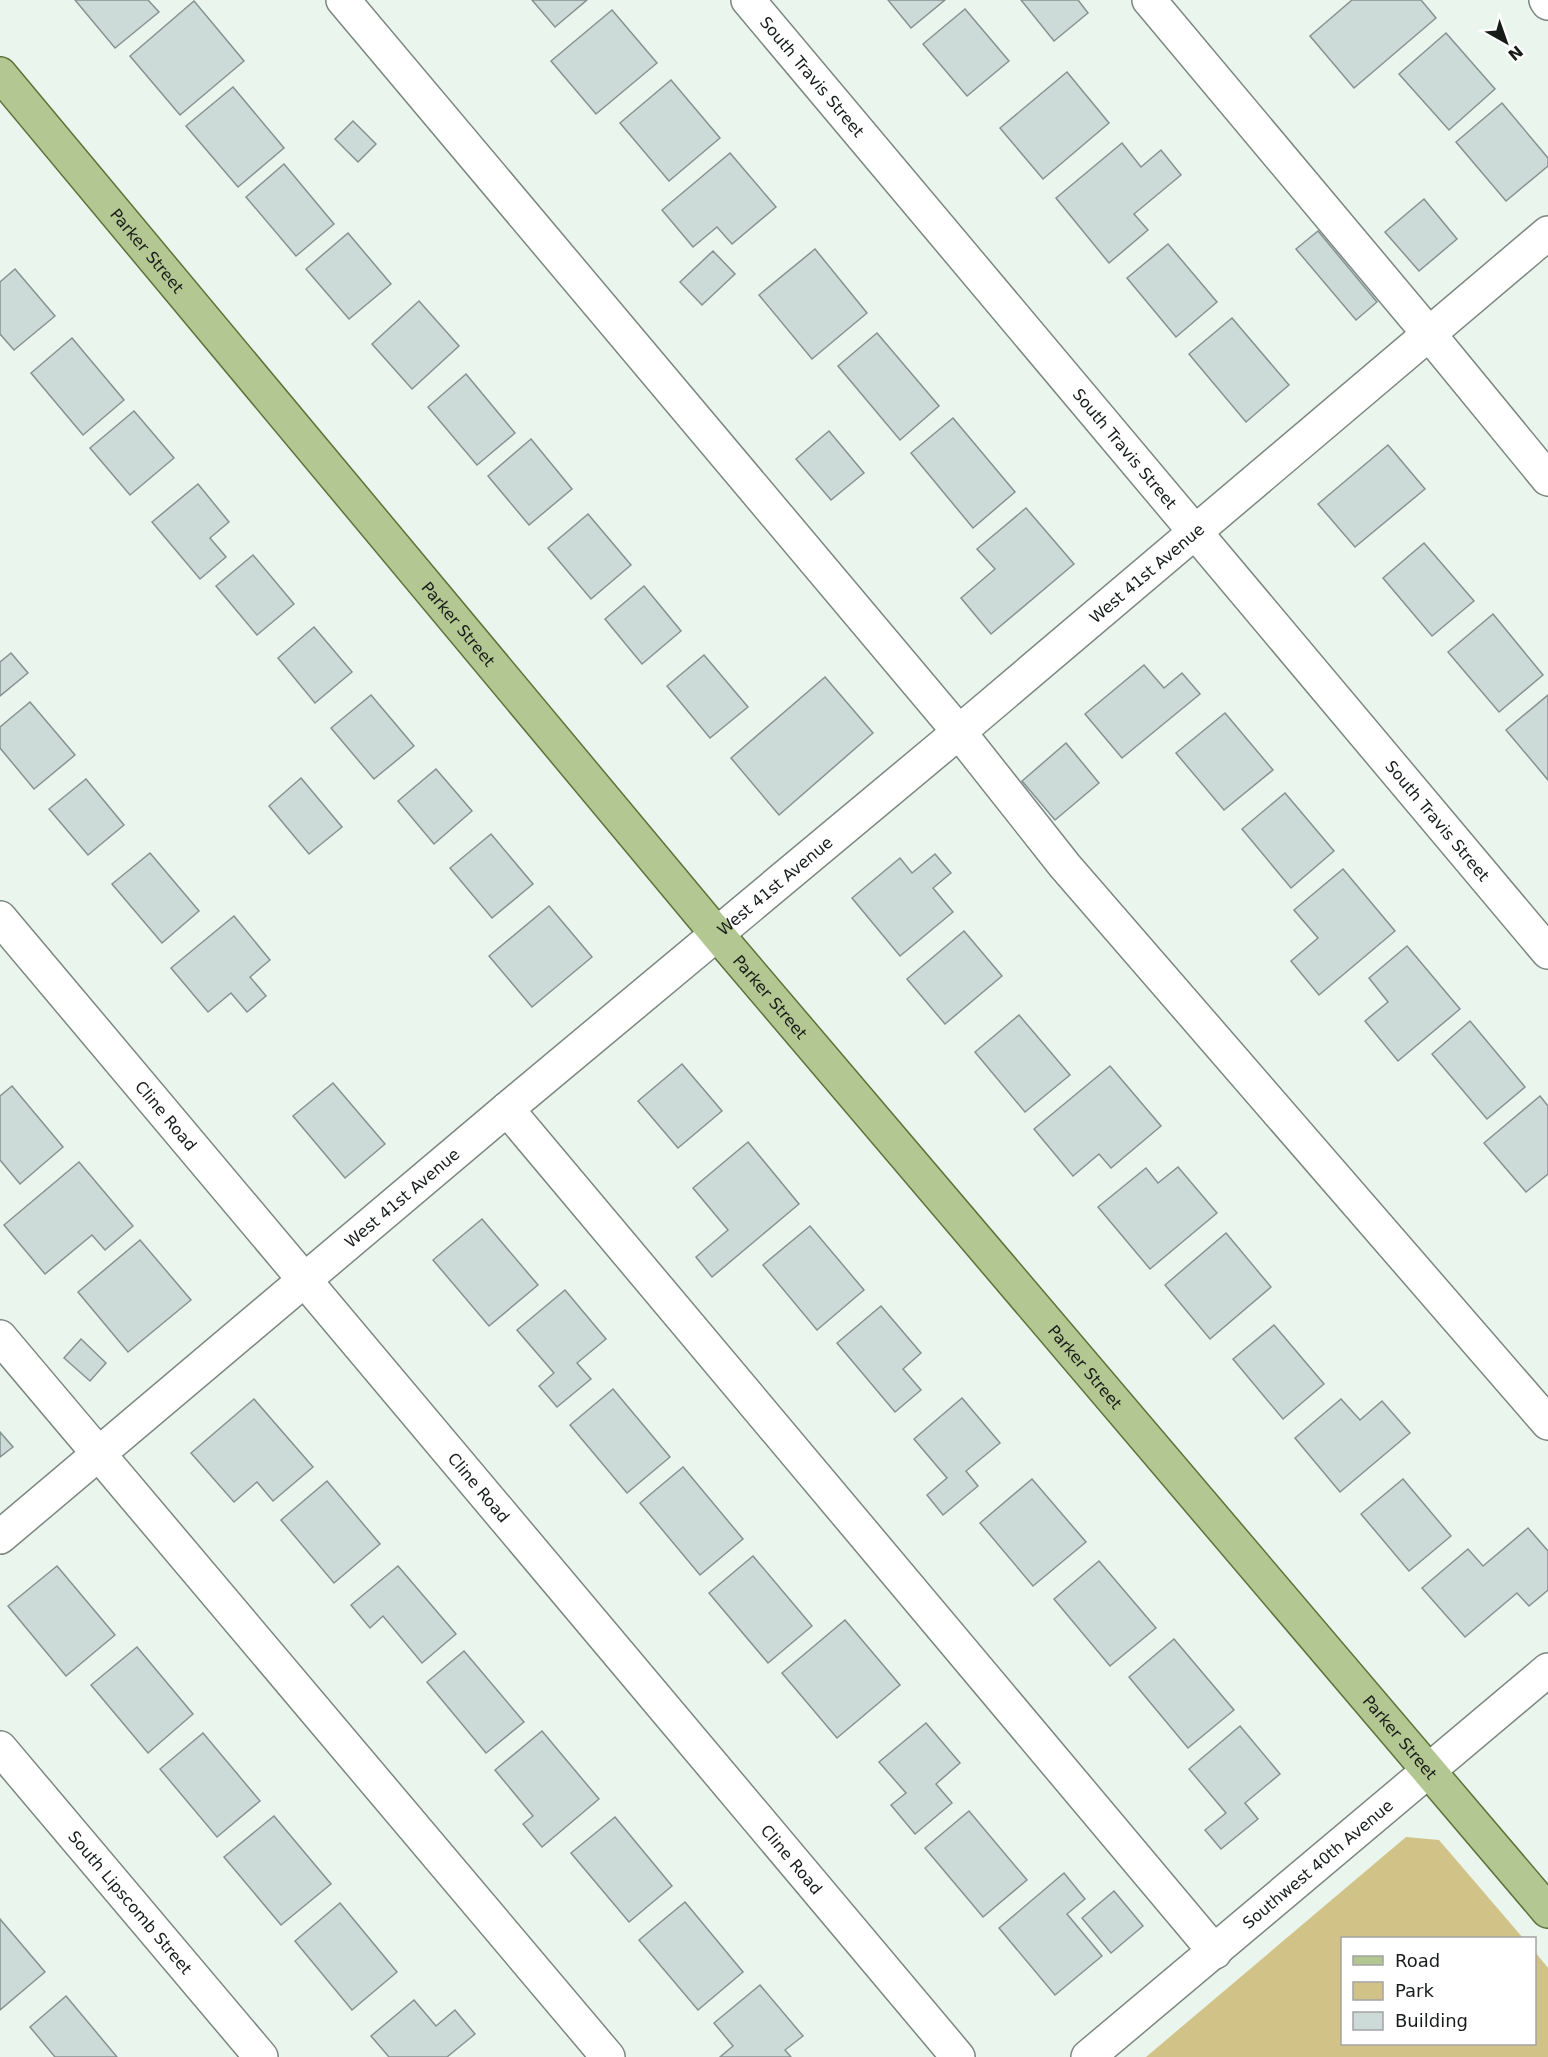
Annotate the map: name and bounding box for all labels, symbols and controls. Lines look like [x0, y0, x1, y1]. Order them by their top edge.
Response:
north arrow [1476, 12, 1536, 72]
street label: South Travis Street [756, 13, 868, 141]
text: N [1504, 42, 1527, 65]
street label: Parker Street [106, 205, 188, 297]
street label: South Travis Street [1069, 385, 1181, 513]
street label: West 41st Avenue [1086, 520, 1208, 627]
street label: Parker Street [417, 578, 499, 670]
street label: South Travis Street [1381, 757, 1493, 885]
street label: West 41st Avenue [714, 833, 836, 940]
street label: Parker Street [729, 951, 811, 1043]
street label: Cline Road [131, 1077, 200, 1155]
street label: West 41st Avenue [341, 1144, 463, 1252]
street label: Parker Street [1044, 1321, 1126, 1413]
street label: Cline Road [444, 1449, 513, 1526]
street label: Parker Street [1359, 1692, 1441, 1783]
street label: Southwest 40th Avenue [1239, 1796, 1397, 1933]
street label: Cline Road [757, 1821, 826, 1898]
street label: South Lipscomb Street [64, 1827, 196, 1978]
legend [1341, 1937, 1536, 2045]
text: Road [1395, 1950, 1440, 1971]
text: Park [1395, 1980, 1434, 2001]
text: Building [1395, 2010, 1468, 2031]

